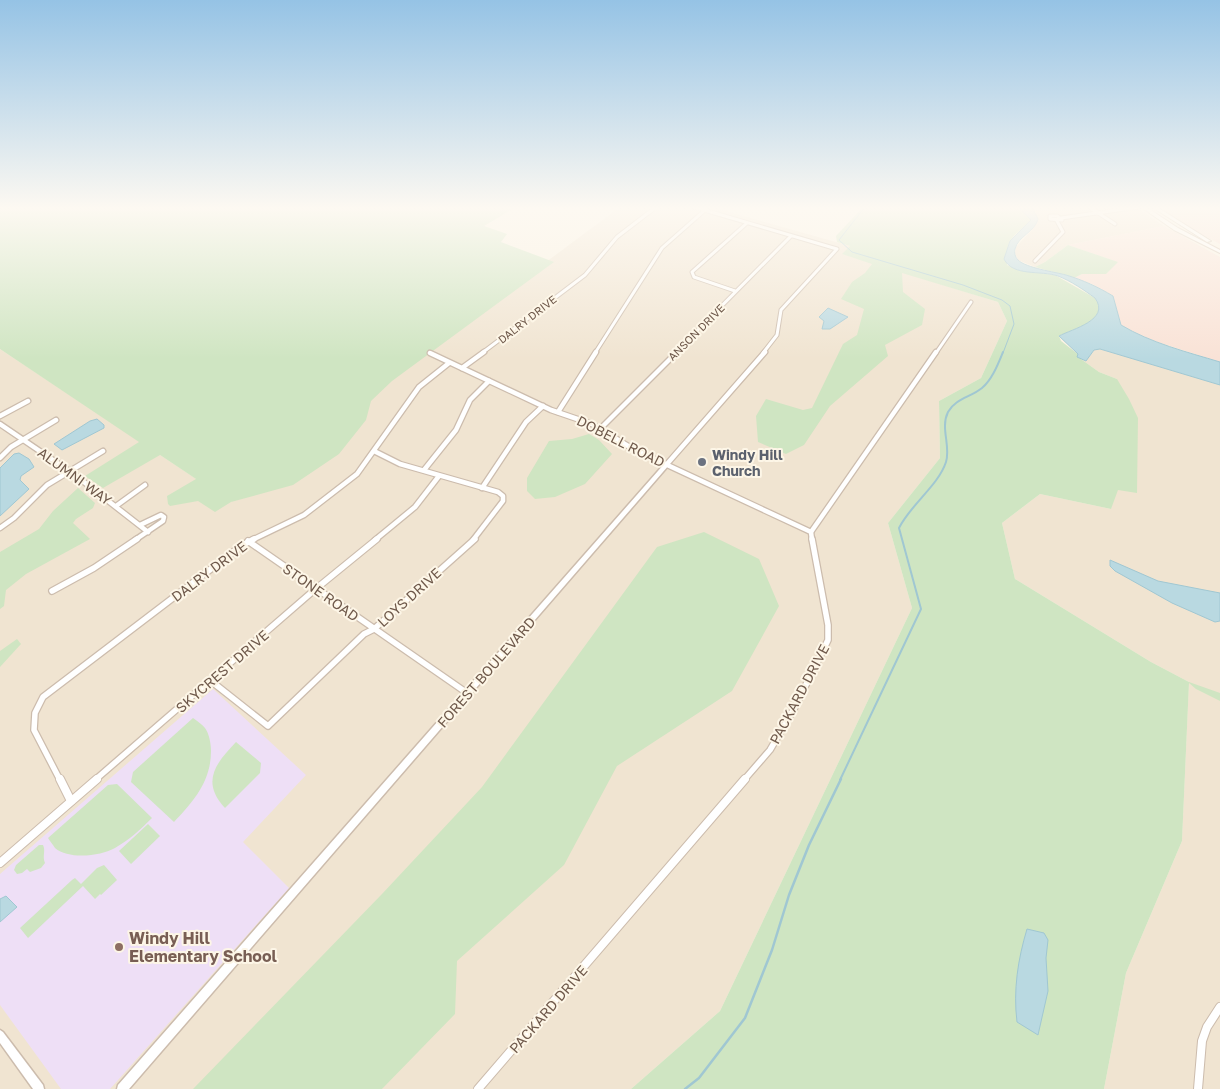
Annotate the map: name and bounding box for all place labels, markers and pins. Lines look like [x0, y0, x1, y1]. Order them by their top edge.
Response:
place label: Windy Hill Church [712, 446, 783, 479]
marker: Windy Hill Church [696, 456, 708, 468]
place label: Windy Hill Elementary School [129, 928, 278, 966]
marker: Windy Hill Elementary School [113, 941, 125, 953]

